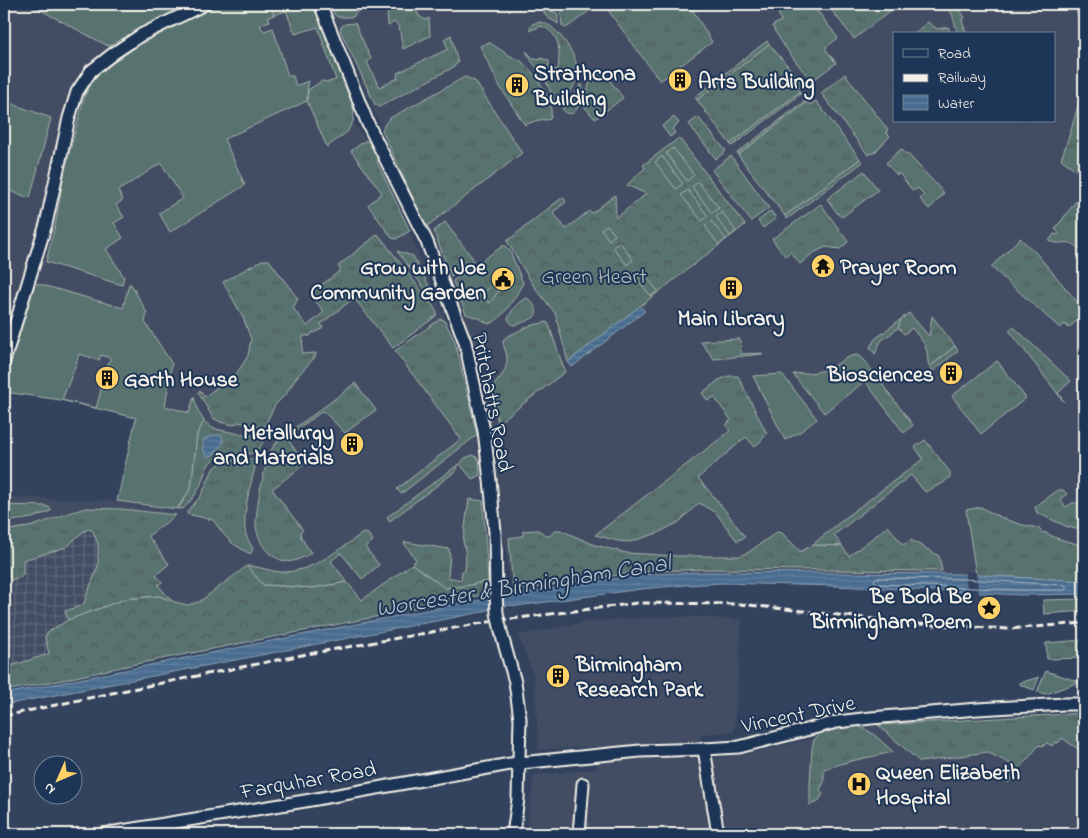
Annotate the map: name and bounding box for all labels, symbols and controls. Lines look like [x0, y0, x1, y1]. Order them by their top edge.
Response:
legend [893, 32, 1056, 122]
text: Road [938, 43, 971, 65]
place label: Strathcona Building [533, 59, 636, 117]
building icon: Arts Building [667, 67, 693, 93]
place label: Arts Building [698, 67, 815, 100]
text: Railway [938, 67, 986, 90]
building icon: Strathcona Building [504, 72, 530, 98]
text: Water [938, 93, 974, 115]
place label: Grow with Joe Community Garden [310, 253, 487, 311]
temple icon: Prayer Room [810, 253, 836, 279]
place label: Prayer Room [840, 253, 957, 286]
park label: Green Heart [541, 262, 647, 294]
public building icon: Grow with Joe Community Garden [490, 266, 516, 292]
building icon: Main Library [718, 275, 744, 301]
place label: Main Library [677, 304, 785, 337]
street label: Pritchatts Road [462, 330, 520, 475]
place label: Biosciences [826, 360, 934, 392]
building icon: Biosciences [938, 360, 964, 386]
building icon: Garth House [94, 365, 120, 391]
place label: Garth House [124, 365, 239, 397]
place label: Metallurgy and Materials [213, 418, 334, 475]
building icon: Metallurgy and Materials [339, 431, 365, 457]
water label: Worcester & Birmingham Canal [374, 546, 676, 628]
place label: Be Bold Be Birmingham Poem [810, 582, 973, 640]
place icon: Be Bold Be Birmingham Poem [976, 595, 1002, 621]
place label: Birmingham Research Park [575, 650, 705, 707]
building icon: Birmingham Research Park [545, 663, 571, 689]
street label: Vincent Drive [738, 688, 859, 744]
street label: Farquhar Road [237, 754, 379, 810]
north arrow [32, 756, 82, 806]
place label: Queen Elizabeth Hospital [876, 758, 1020, 815]
hospital icon: Queen Elizabeth Hospital [846, 771, 872, 797]
text: N [39, 777, 61, 799]

